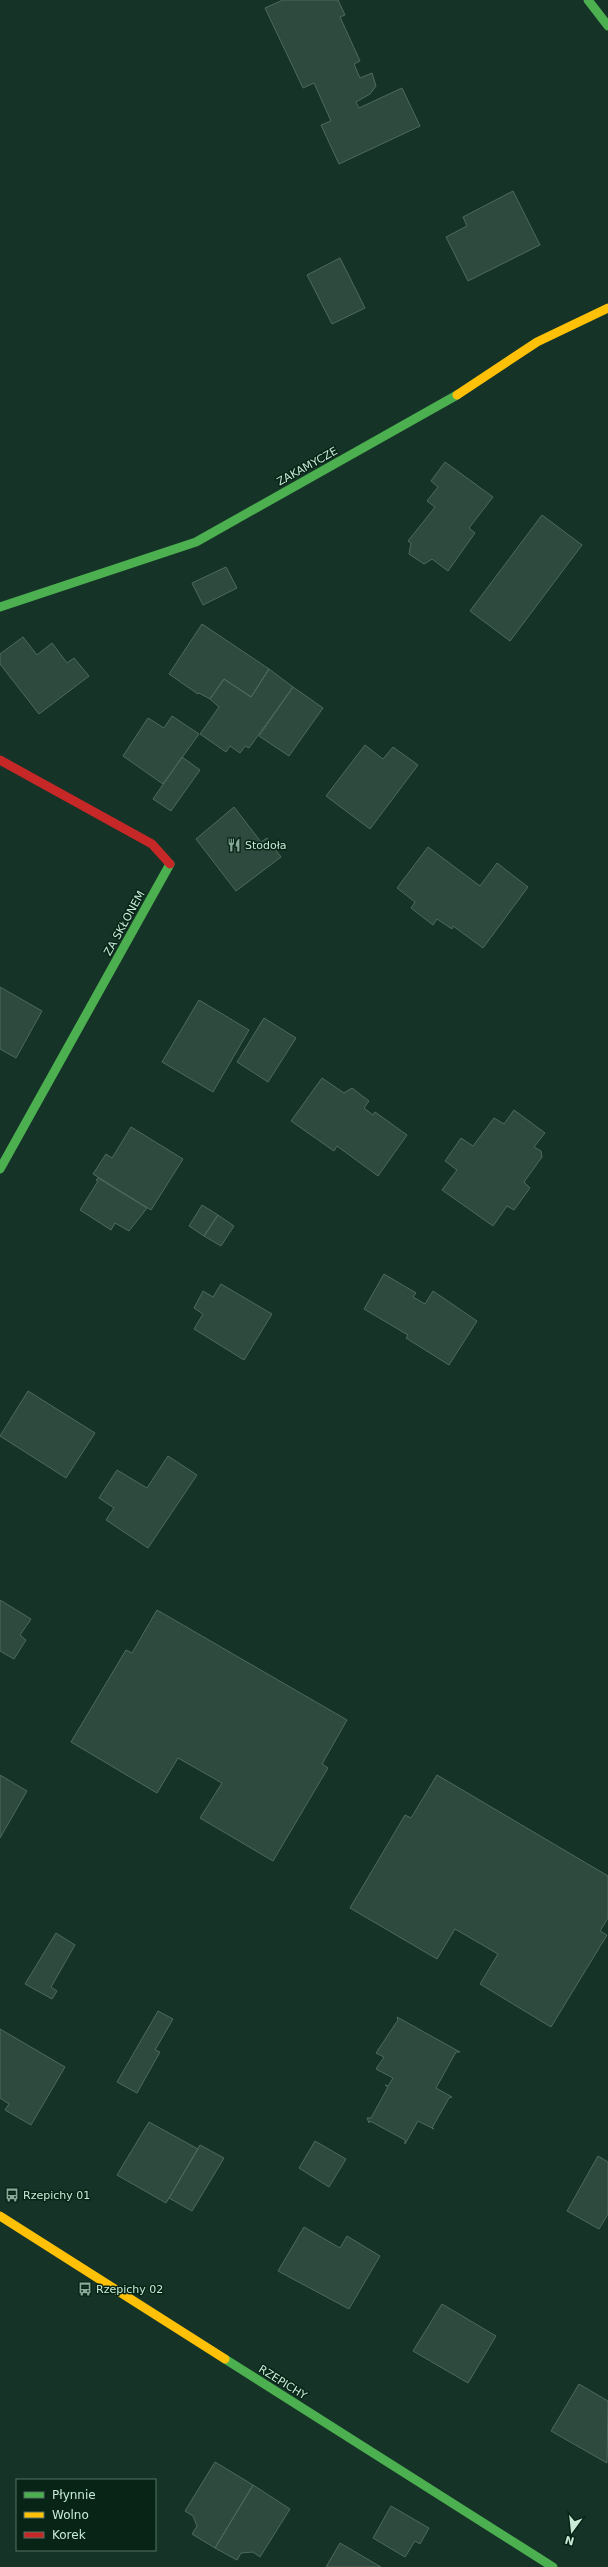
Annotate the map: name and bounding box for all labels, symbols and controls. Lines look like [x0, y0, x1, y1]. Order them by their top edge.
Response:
street label: ZAKAMYCZE [275, 444, 340, 488]
restaurant icon: Stodoła [226, 837, 242, 853]
place label: Stodoła [245, 839, 287, 852]
street label: ZA SKŁONEM [101, 888, 148, 958]
bus stop icon: Rzepichy 01 [4, 2187, 20, 2203]
place label: Rzepichy 01 [23, 2189, 90, 2202]
bus stop icon: Rzepichy 02 [77, 2281, 93, 2297]
place label: Rzepichy 02 [96, 2283, 163, 2296]
street label: RZEPICHY [256, 2362, 310, 2403]
legend [16, 2479, 156, 2551]
text: Płynnie [52, 2488, 96, 2502]
text: Wolno [52, 2508, 89, 2522]
north arrow [552, 2511, 592, 2551]
text: Korek [52, 2528, 86, 2542]
text: N [563, 2533, 576, 2548]

